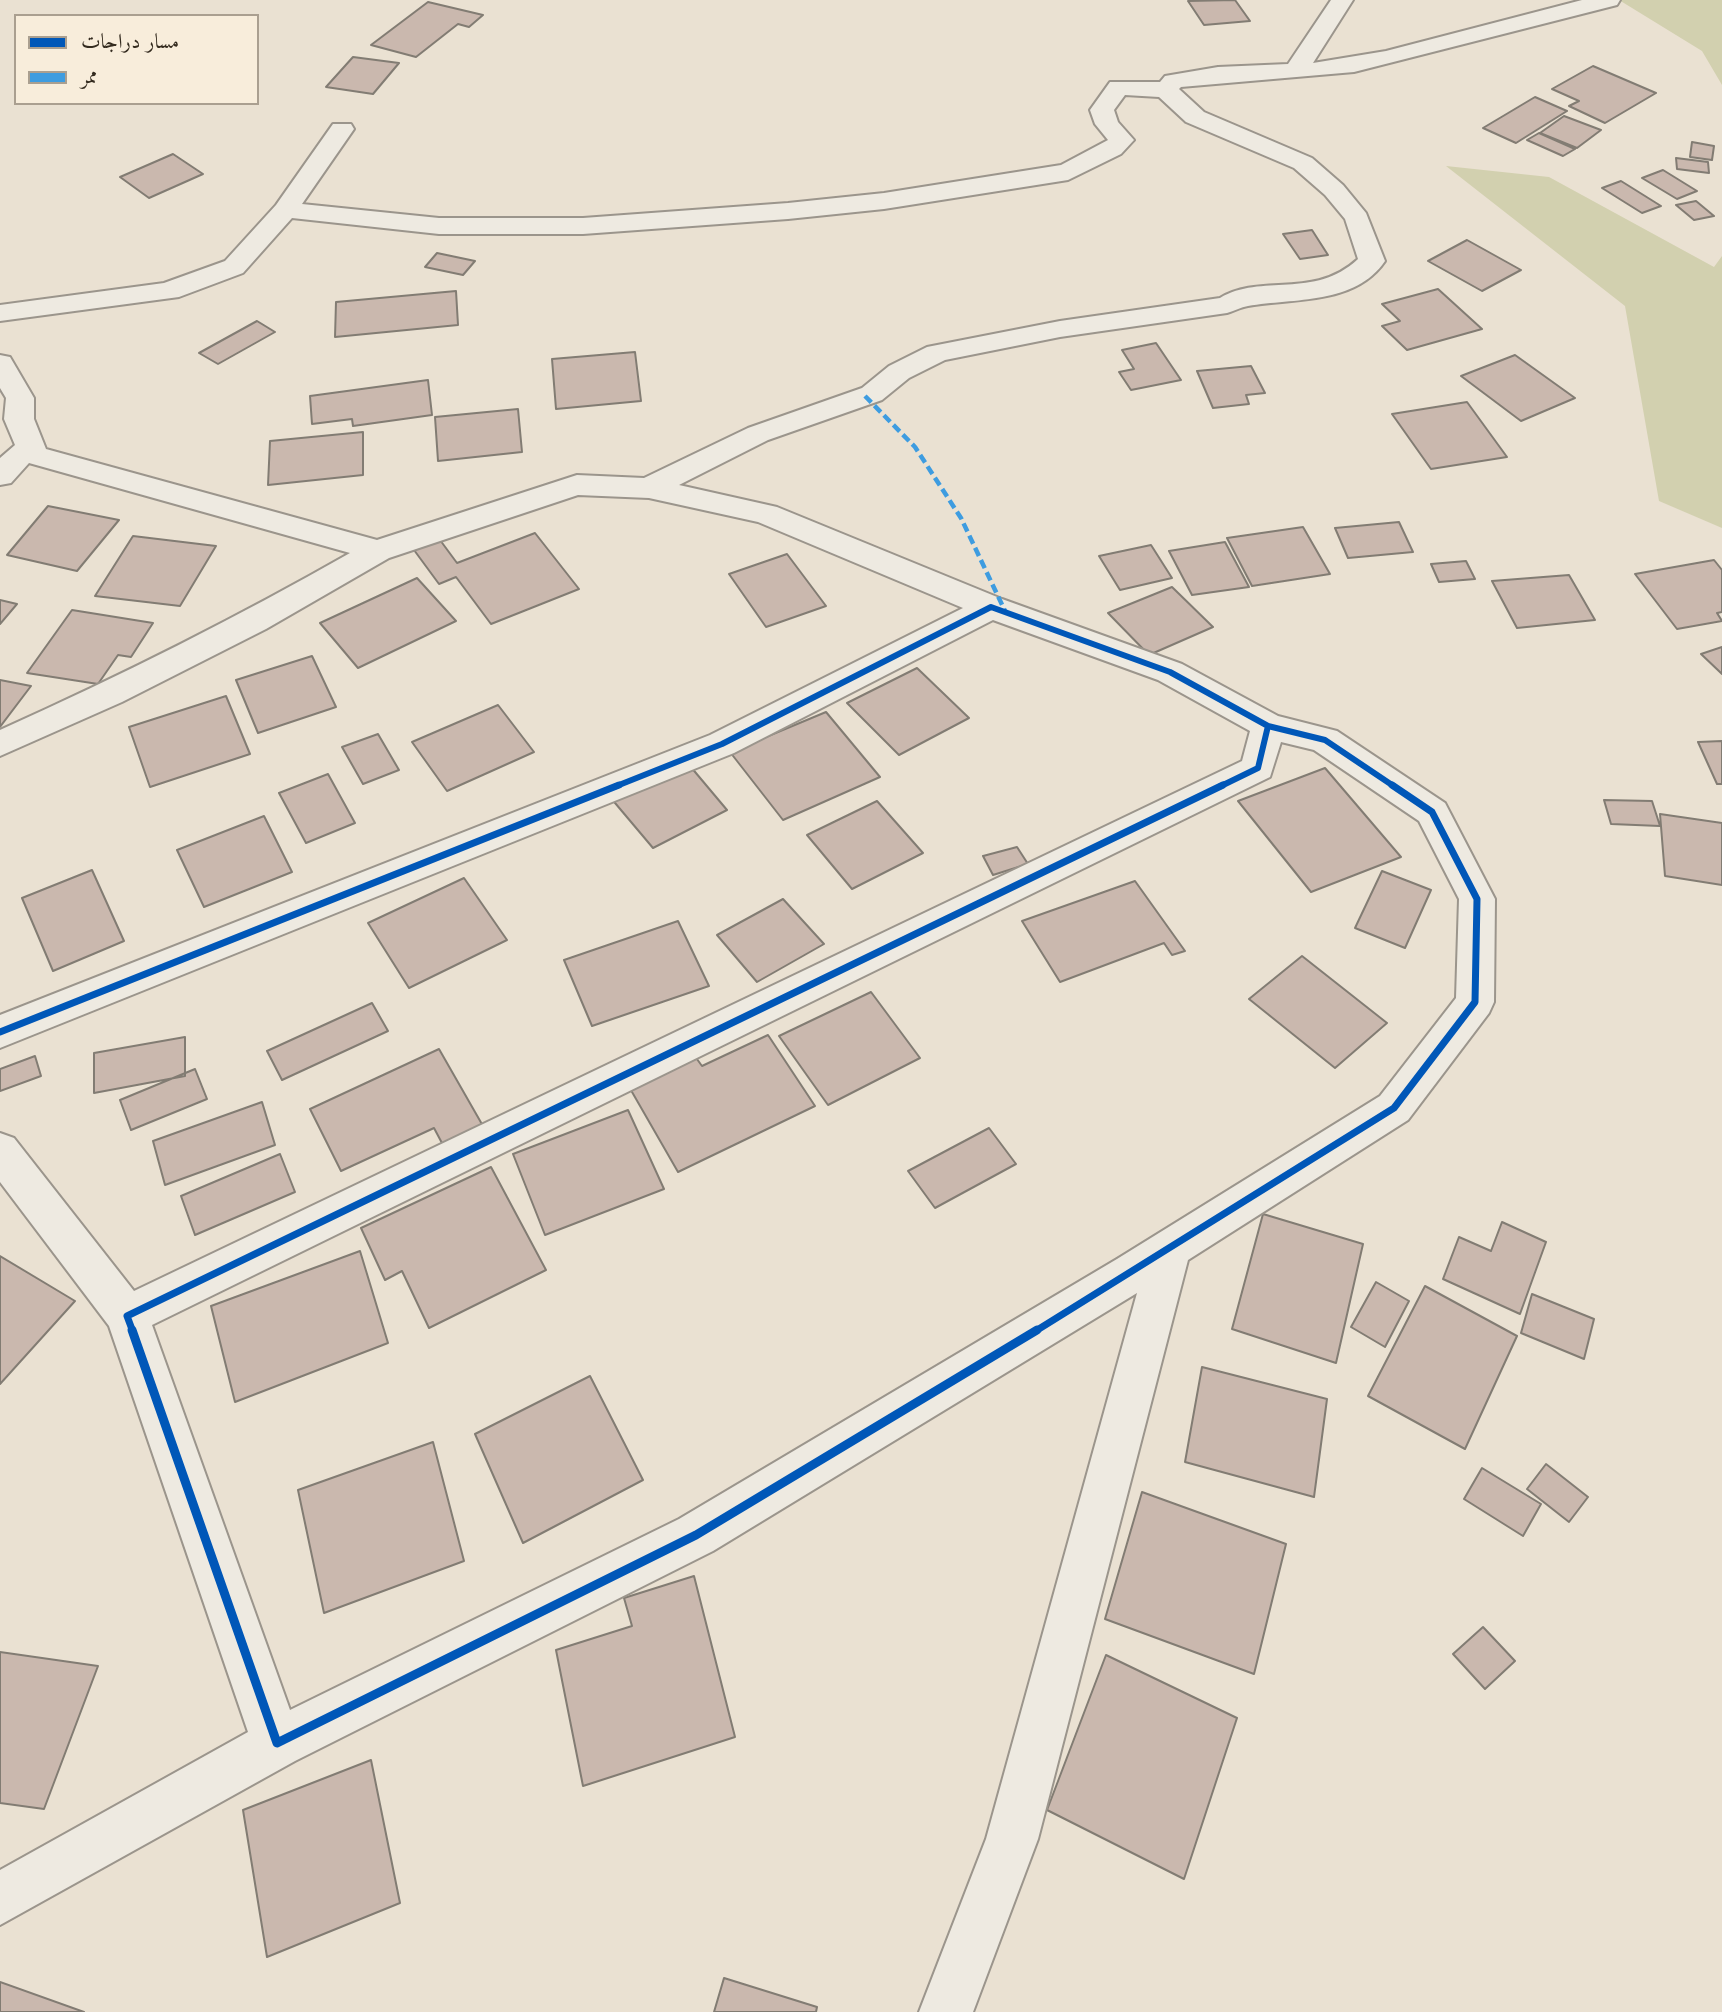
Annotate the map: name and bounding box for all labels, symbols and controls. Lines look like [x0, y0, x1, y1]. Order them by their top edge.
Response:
legend [14, 14, 259, 105]
text: مسار دراجات [81, 27, 179, 56]
text: ممر [81, 62, 98, 91]

